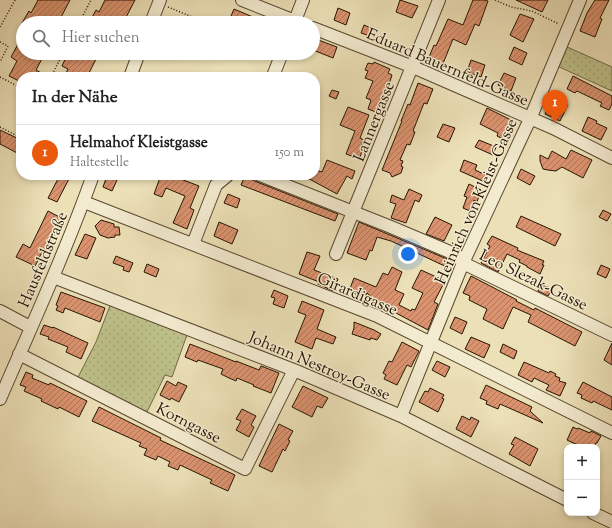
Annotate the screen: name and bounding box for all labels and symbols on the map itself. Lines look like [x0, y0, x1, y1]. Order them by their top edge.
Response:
street label: Eduard Bauernfeld-Gasse [362, 24, 532, 113]
street label: Lannergasse [349, 78, 402, 165]
pin: 1 [542, 90, 568, 123]
street label: Heinrich von Kleist-Gasse [430, 115, 524, 289]
street label: Hausfeldstraße [14, 208, 75, 312]
your location [398, 244, 418, 264]
street label: Leo Slezak-Gasse [475, 245, 591, 318]
street label: Girardigasse [313, 268, 401, 323]
street label: Johann Nestroy-Gasse [244, 327, 394, 408]
street label: Korngasse [151, 398, 224, 450]

